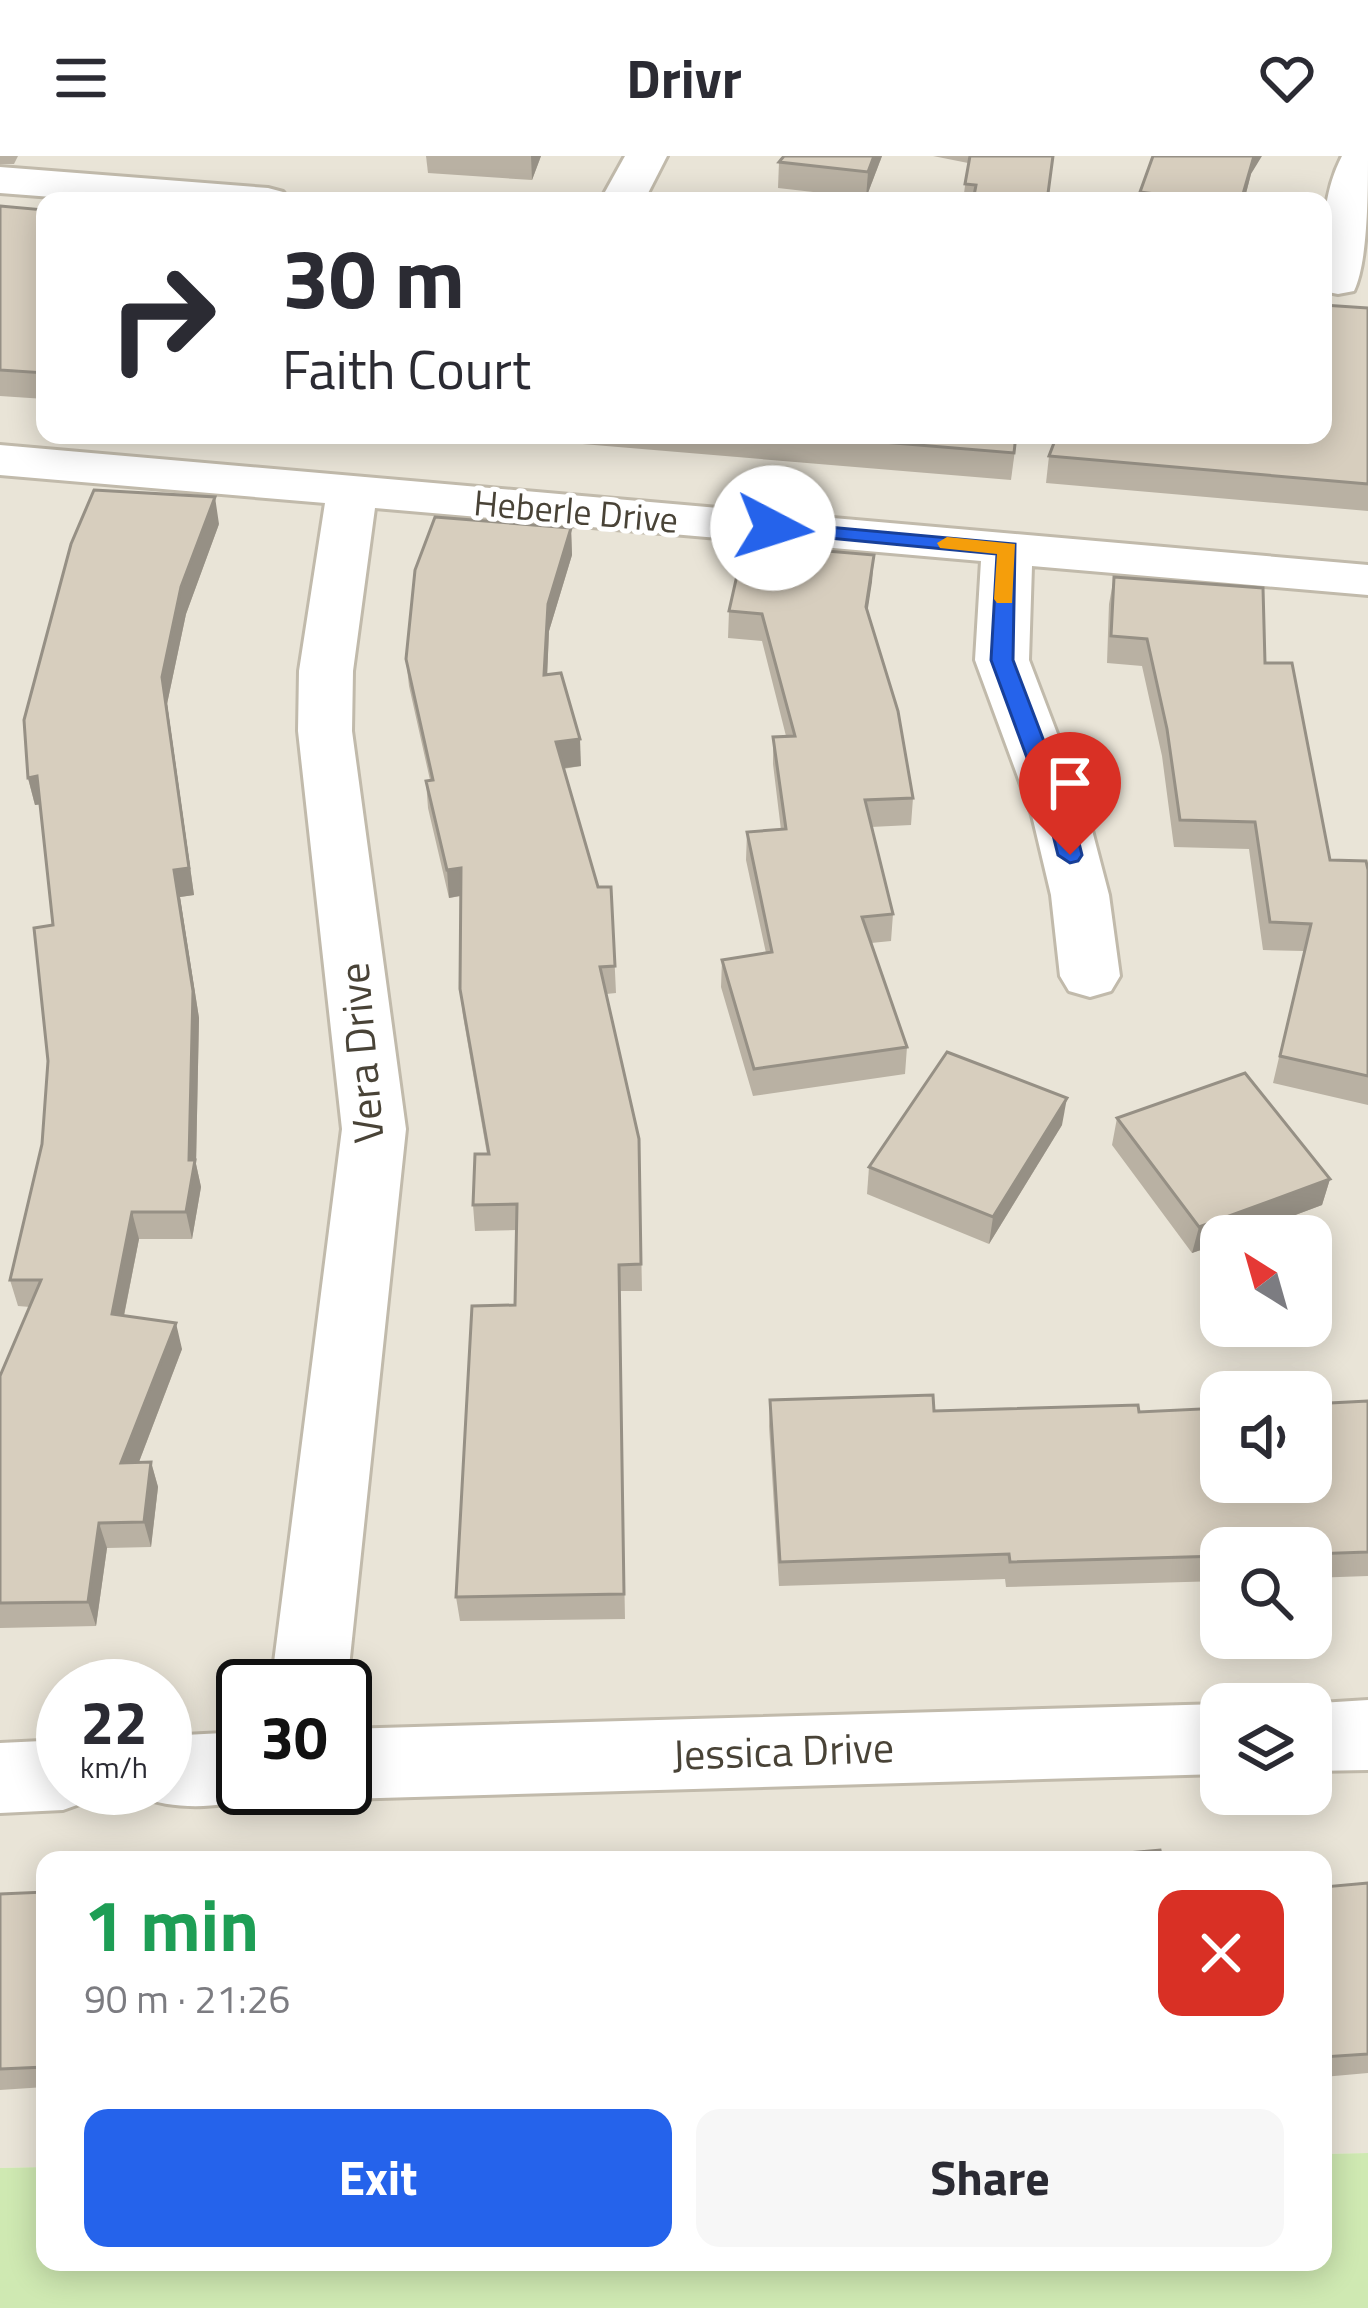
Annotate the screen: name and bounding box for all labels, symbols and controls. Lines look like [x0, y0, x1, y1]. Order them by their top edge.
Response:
text: Drivr [626, 37, 742, 119]
icon: menu [48, 45, 114, 111]
icon: heart [1254, 45, 1320, 111]
text: 30 m [282, 213, 465, 341]
icon: right [84, 240, 240, 396]
text: Faith Court [282, 328, 531, 410]
position arrow [710, 465, 836, 591]
street label: Heberle Drive [472, 474, 681, 547]
pin [1019, 732, 1121, 855]
icon: arrive [1037, 750, 1103, 816]
street label: Vera Drive [320, 960, 400, 1146]
north arrow [1200, 1215, 1332, 1347]
map controls [1200, 1215, 1332, 1815]
button: sound [1200, 1371, 1332, 1503]
button: search [1200, 1527, 1332, 1659]
speed limit sign: 30 [216, 1659, 372, 1815]
text: 22 [80, 1676, 148, 1767]
button: layers [1200, 1683, 1332, 1815]
street label: Jessica Drive [671, 1714, 895, 1786]
text: km/h [80, 1744, 148, 1790]
text: 1 min [84, 1869, 259, 1979]
button: close [1158, 1890, 1284, 2016]
text: 90 m · 21:26 [84, 1969, 290, 2028]
button: Exit [84, 2109, 672, 2247]
button: Share [696, 2109, 1284, 2247]

